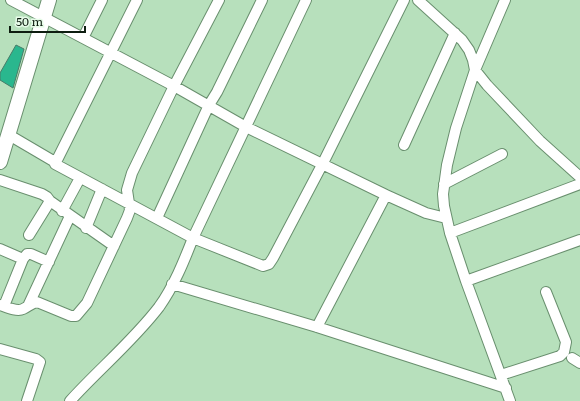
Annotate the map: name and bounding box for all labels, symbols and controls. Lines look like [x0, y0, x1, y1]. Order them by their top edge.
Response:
scale bar [10, 8, 85, 34]
text: 50 m [16, 12, 43, 30]

